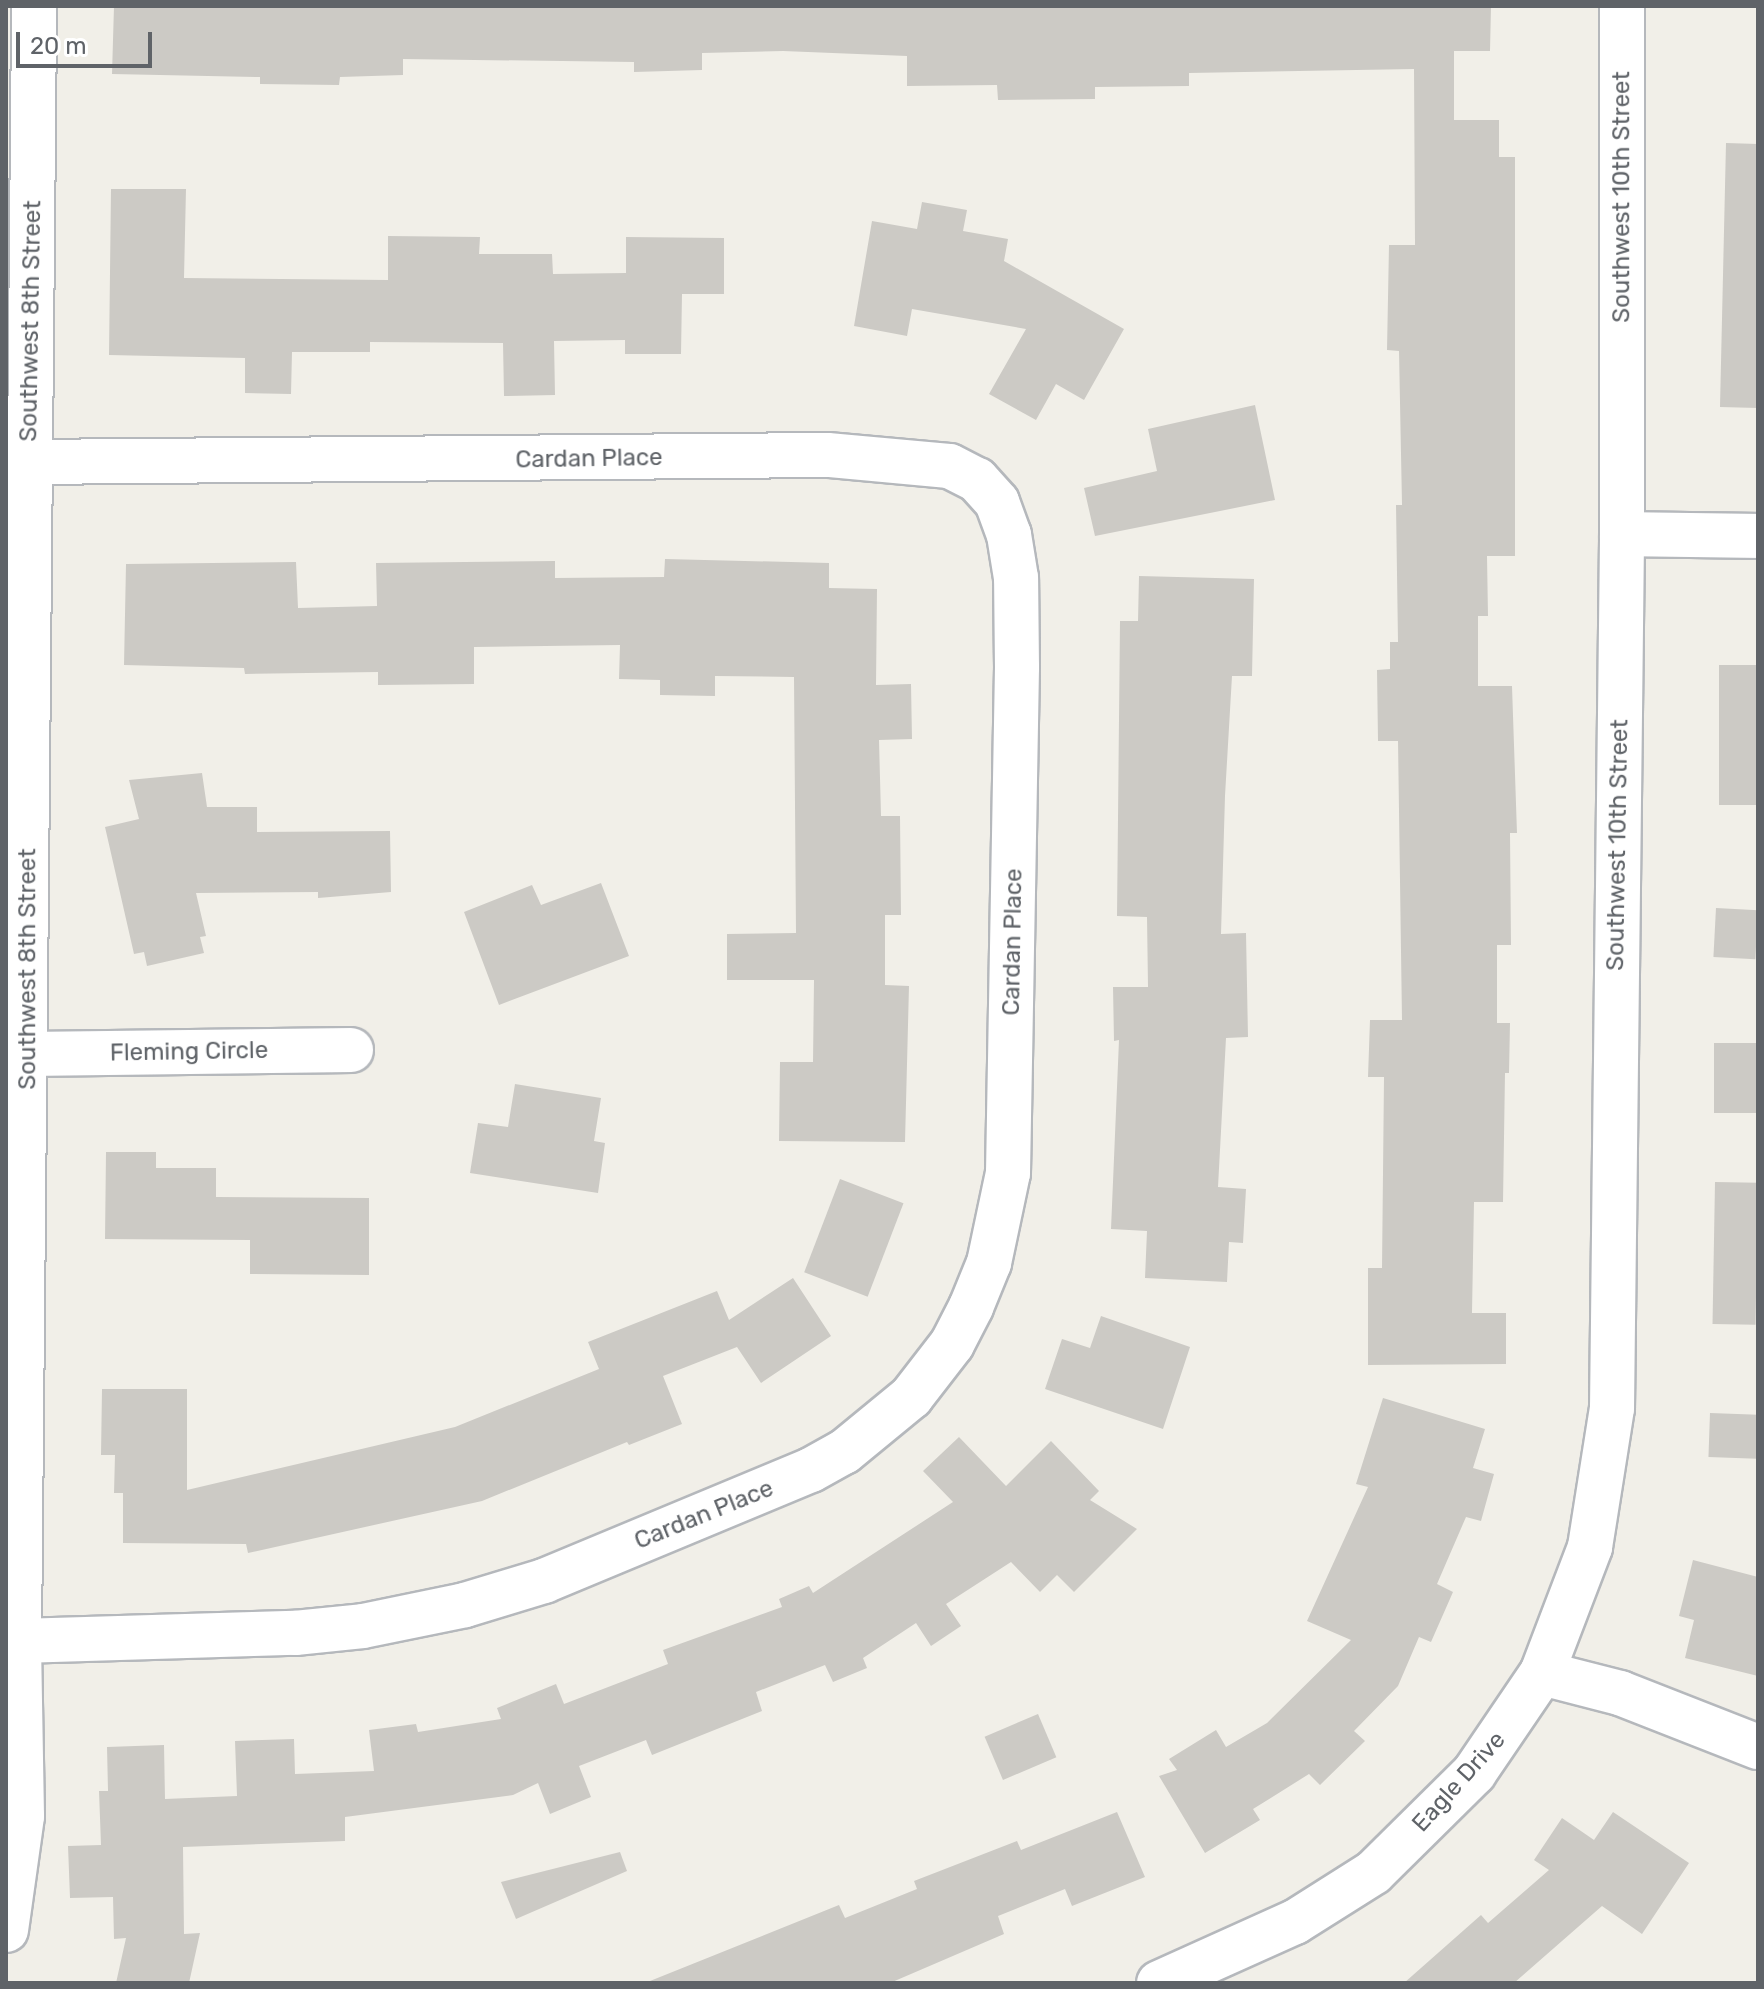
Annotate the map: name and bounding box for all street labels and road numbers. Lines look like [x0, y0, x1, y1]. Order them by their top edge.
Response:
street label: Southwest 10th Street [1608, 71, 1636, 323]
street label: Southwest 8th Street [14, 200, 48, 442]
street label: Cardan Place [515, 443, 663, 475]
street label: Southwest 10th Street [1601, 719, 1635, 971]
street label: Southwest 8th Street [14, 848, 42, 1090]
street label: Cardan Place [997, 868, 1029, 1016]
street label: Fleming Circle [110, 1036, 268, 1068]
street label: Cardan Place [630, 1474, 778, 1556]
street label: Eagle Drive [1406, 1726, 1512, 1838]

